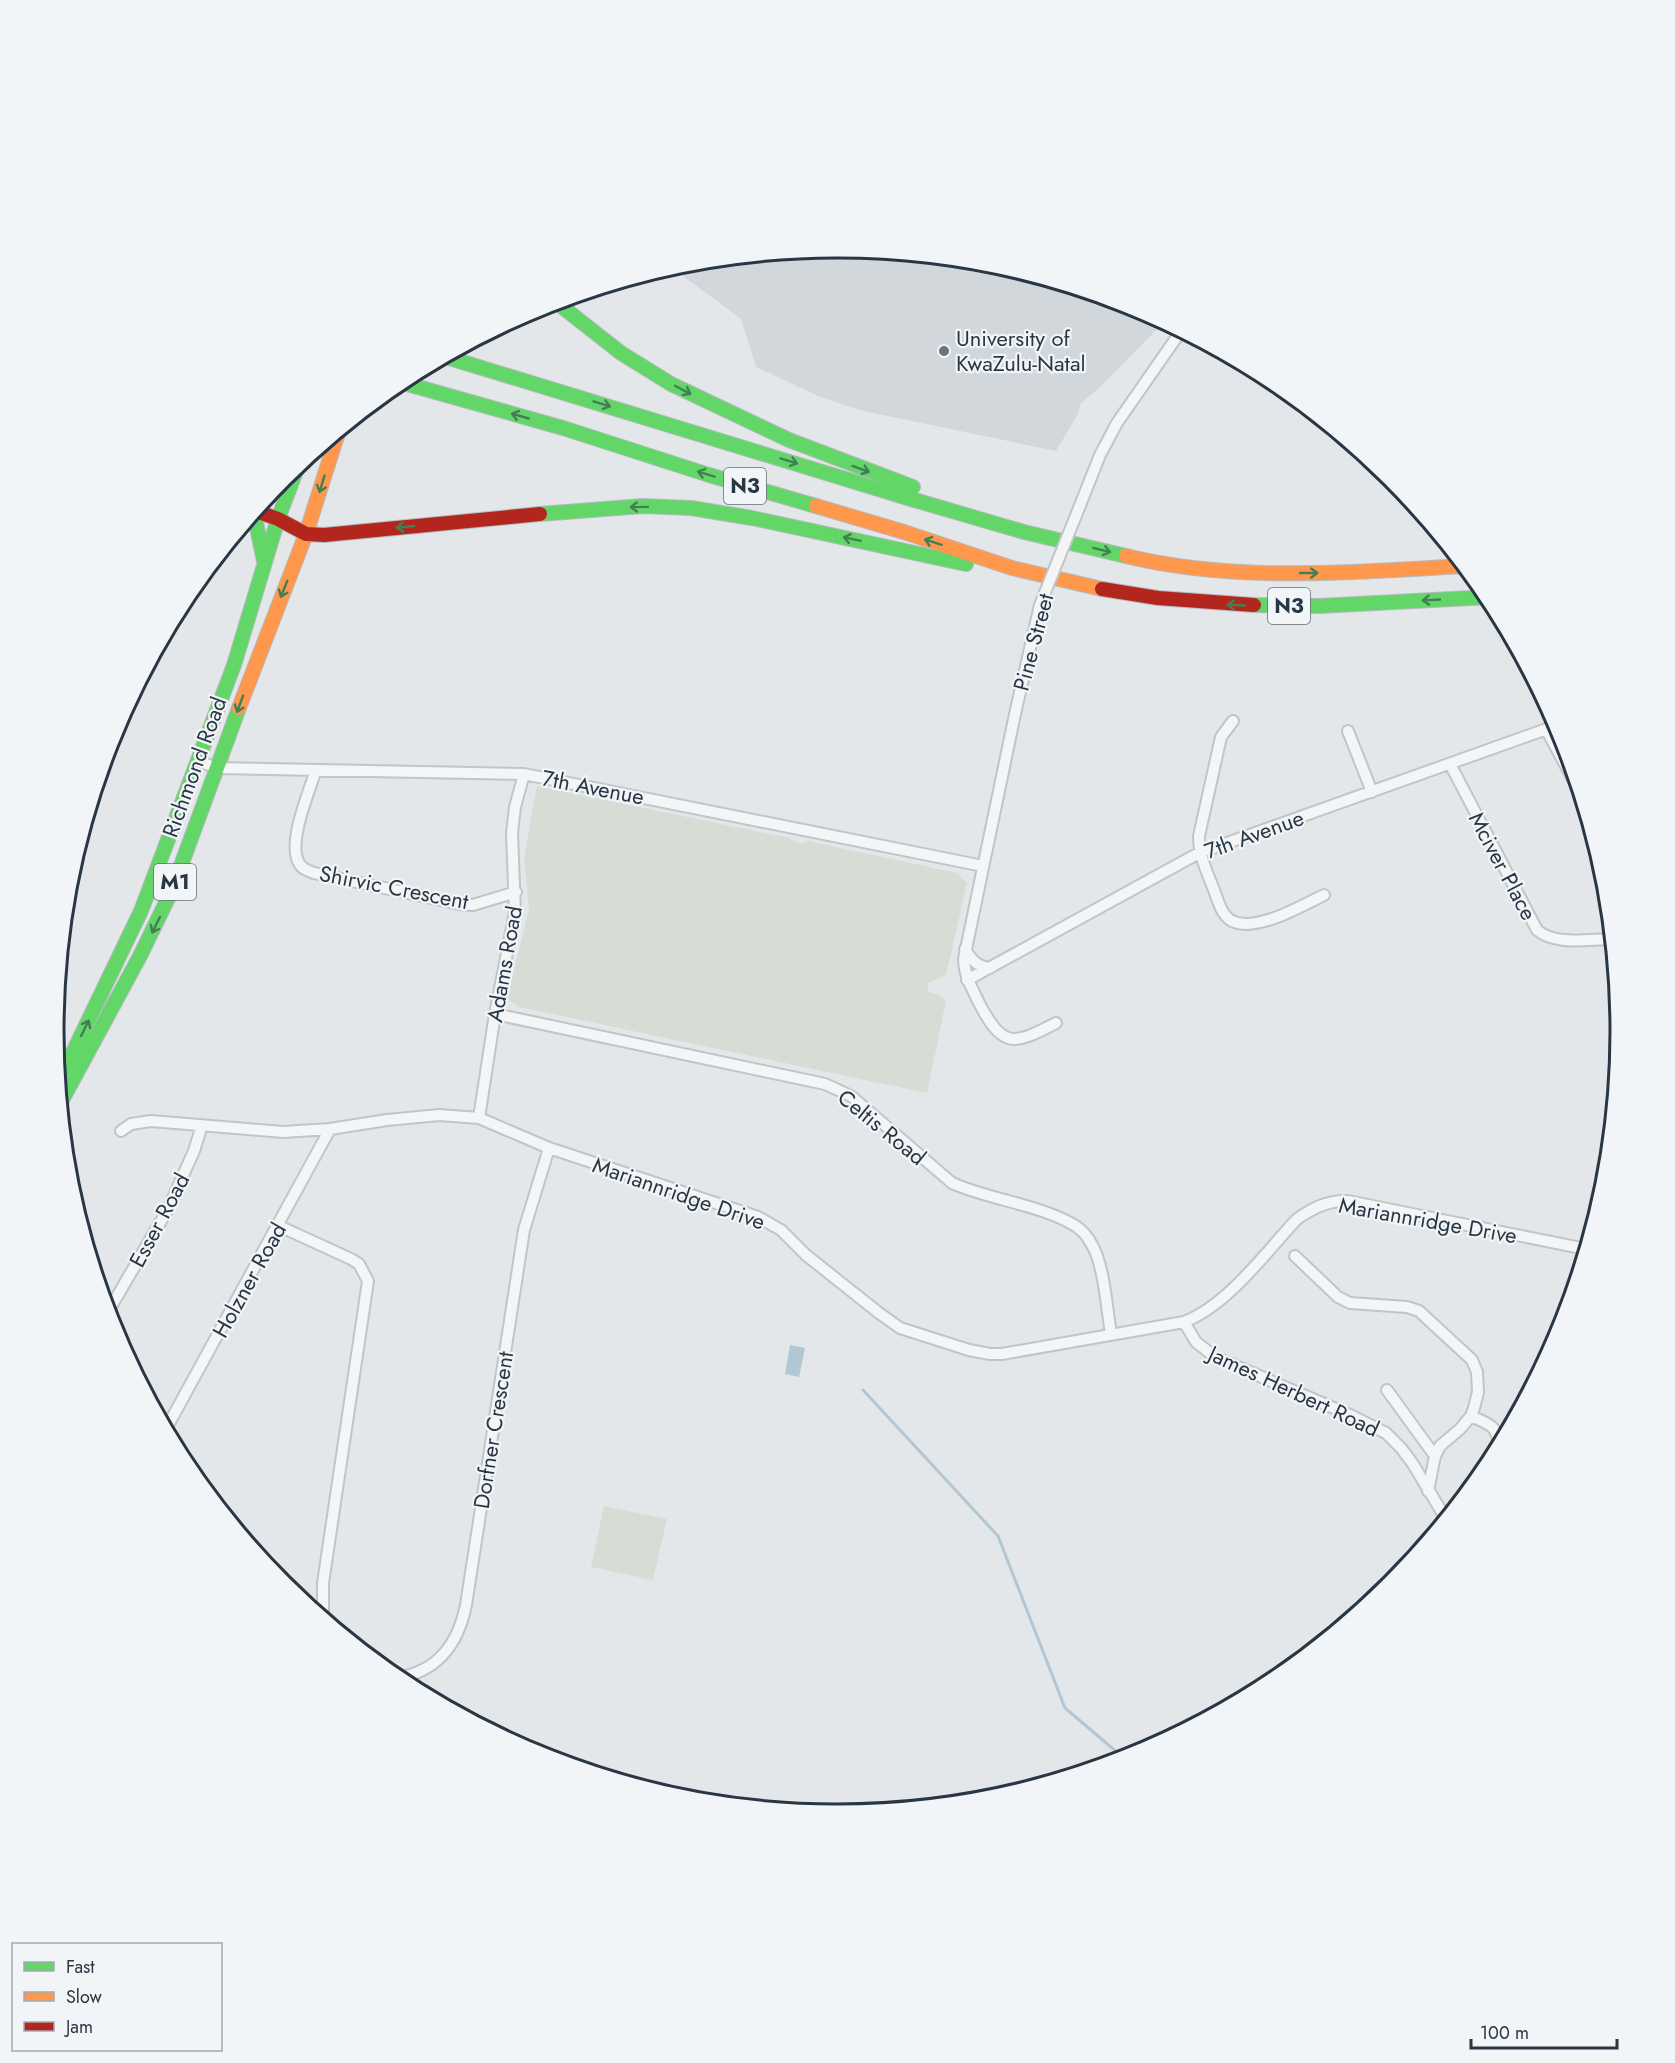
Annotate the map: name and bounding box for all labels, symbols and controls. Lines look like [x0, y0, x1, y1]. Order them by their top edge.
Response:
place label: University of KwaZulu-Natal [956, 322, 1086, 379]
marker: University of KwaZulu-Natal [937, 344, 951, 358]
one-way arrow [673, 385, 691, 396]
one-way arrow [592, 399, 611, 410]
one-way arrow [511, 410, 530, 421]
one-way arrow [779, 456, 798, 467]
one-way arrow [851, 464, 870, 475]
one-way arrow [697, 468, 716, 479]
road number: N3 [724, 468, 766, 504]
one-way arrow [316, 474, 327, 493]
one-way arrow [629, 501, 649, 513]
one-way arrow [396, 522, 416, 533]
one-way arrow [842, 533, 862, 544]
one-way arrow [924, 536, 943, 547]
one-way arrow [1092, 545, 1111, 557]
one-way arrow [1298, 567, 1318, 579]
one-way arrow [278, 579, 289, 597]
road number: N3 [1268, 588, 1310, 624]
street label: Pine Street [1005, 589, 1062, 694]
one-way arrow [1422, 595, 1442, 606]
one-way arrow [1227, 599, 1247, 610]
street label: Richmond Road [154, 692, 234, 842]
one-way arrow [233, 694, 244, 712]
street label: 7th Avenue [539, 761, 647, 813]
street label: 7th Avenue [1200, 801, 1308, 867]
street label: Mciver Place [1461, 806, 1545, 926]
street label: Shirvic Crescent [317, 857, 472, 917]
road number: M1 [154, 864, 196, 900]
street label: Adams Road [478, 903, 530, 1025]
one-way arrow [149, 916, 161, 934]
one-way arrow [80, 1019, 92, 1037]
street label: Celtis Road [831, 1081, 933, 1173]
street label: Mariannridge Drive [588, 1148, 770, 1238]
street label: Esser Road [121, 1167, 197, 1273]
street label: Mariannridge Drive [1336, 1189, 1520, 1251]
street label: Holzner Road [204, 1217, 294, 1343]
street label: James Herbert Road [1201, 1336, 1385, 1445]
street label: Dorfner Crescent [465, 1348, 521, 1511]
legend [12, 1943, 222, 2051]
text: Fast [66, 1954, 95, 1980]
text: Slow [66, 1984, 103, 2010]
scale bar [1471, 2012, 1616, 2050]
text: Jam [64, 2014, 93, 2040]
text: 100 m [1480, 2020, 1529, 2046]

